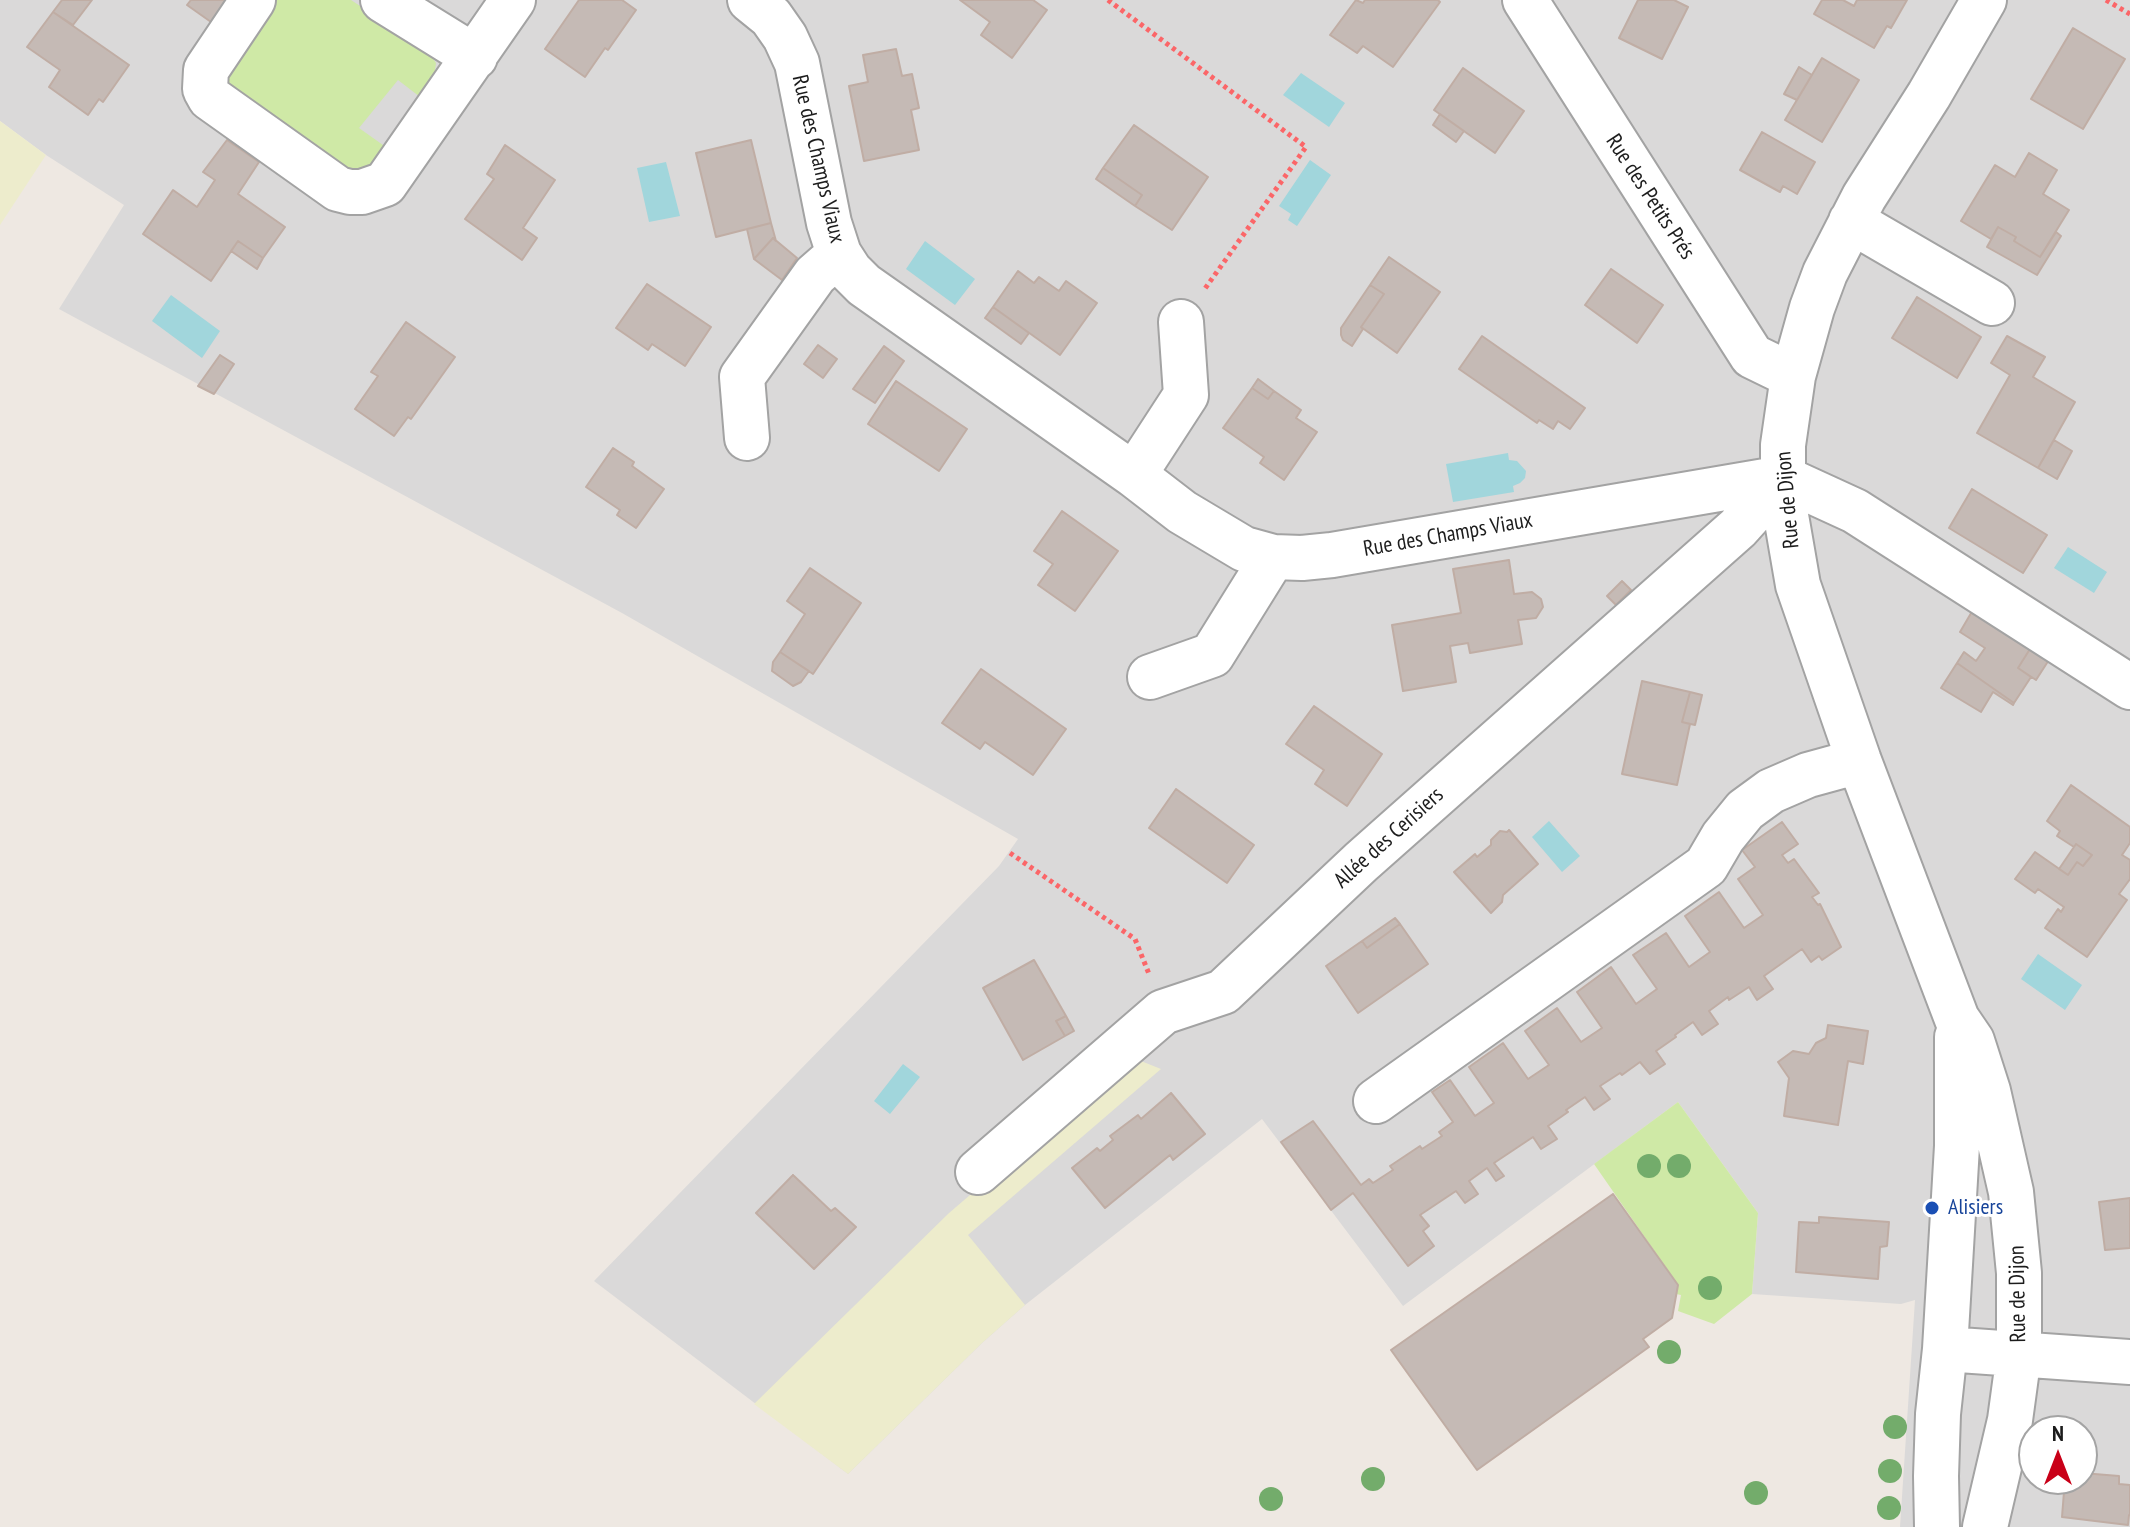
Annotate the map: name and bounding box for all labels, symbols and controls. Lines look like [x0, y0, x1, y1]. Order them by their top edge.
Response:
street label: Rue des Champs Viaux [786, 72, 850, 246]
street label: Rue des Petits Prés [1600, 130, 1700, 264]
street label: Rue de Dijon [1771, 450, 1805, 550]
street label: Rue des Champs Viaux [1361, 507, 1535, 563]
street label: Allée des Cerisiers [1329, 782, 1449, 894]
place label: Alisiers [1948, 1195, 2003, 1221]
marker: Alisiers [1923, 1199, 1941, 1217]
street label: Rue de Dijon [2004, 1245, 2032, 1343]
north arrow [2018, 1415, 2098, 1495]
text: N [2052, 1419, 2064, 1447]

